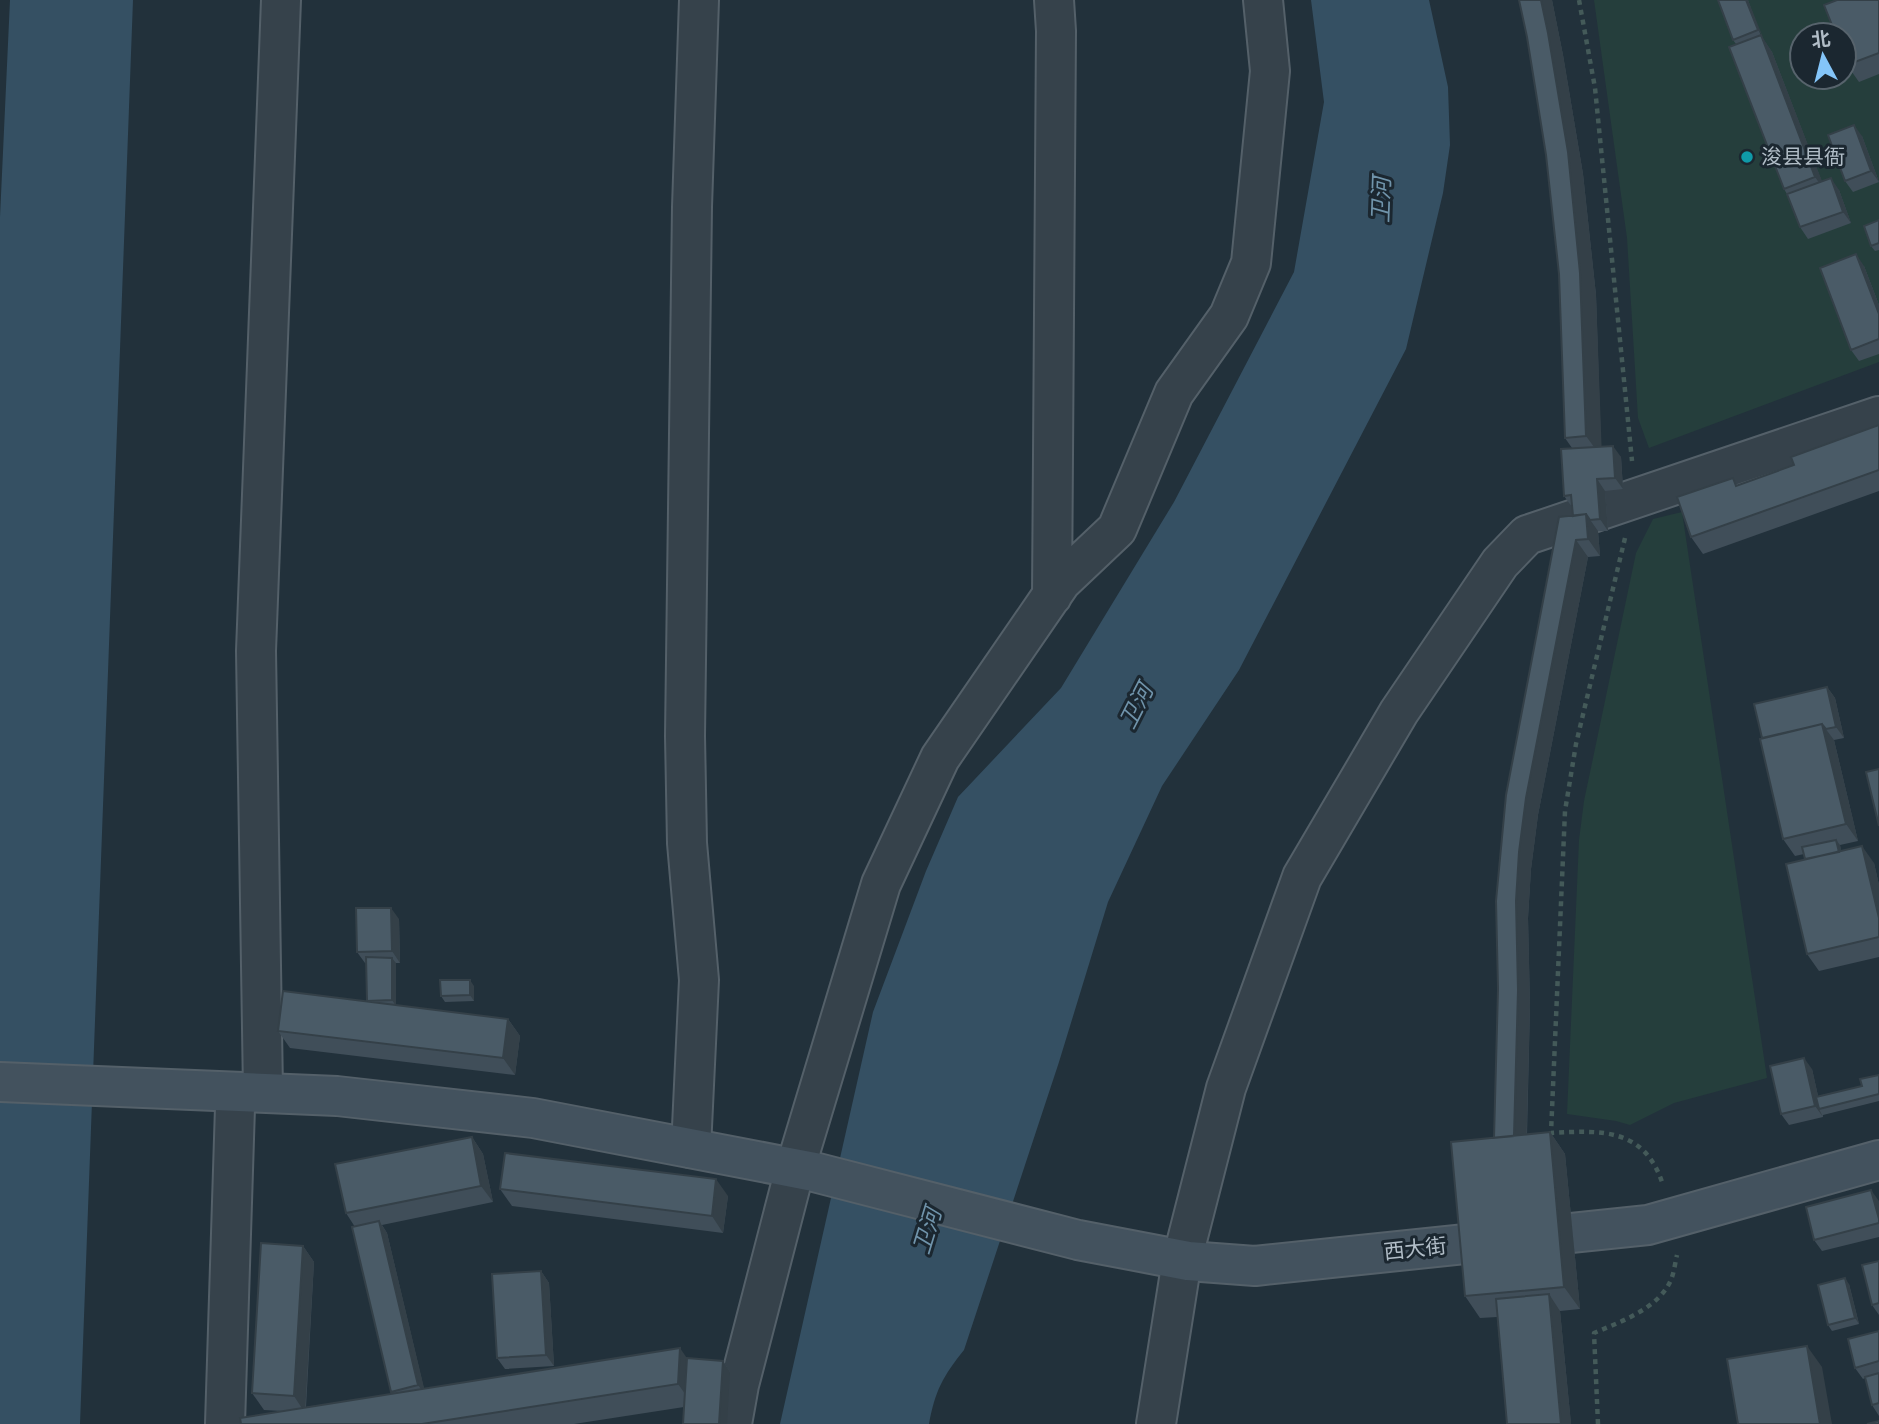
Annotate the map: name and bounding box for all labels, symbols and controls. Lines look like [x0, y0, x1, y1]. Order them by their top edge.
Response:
north arrow [1788, 21, 1858, 91]
text: 北 [1810, 26, 1832, 53]
place label: 浚县县衙 [1761, 143, 1845, 171]
marker: 浚县县衙 [1739, 149, 1755, 165]
water label: 卫河 [1365, 172, 1397, 224]
water label: 卫河 [1112, 675, 1162, 733]
water label: 卫河 [906, 1201, 949, 1257]
street label: 西大街 [1382, 1232, 1448, 1266]

